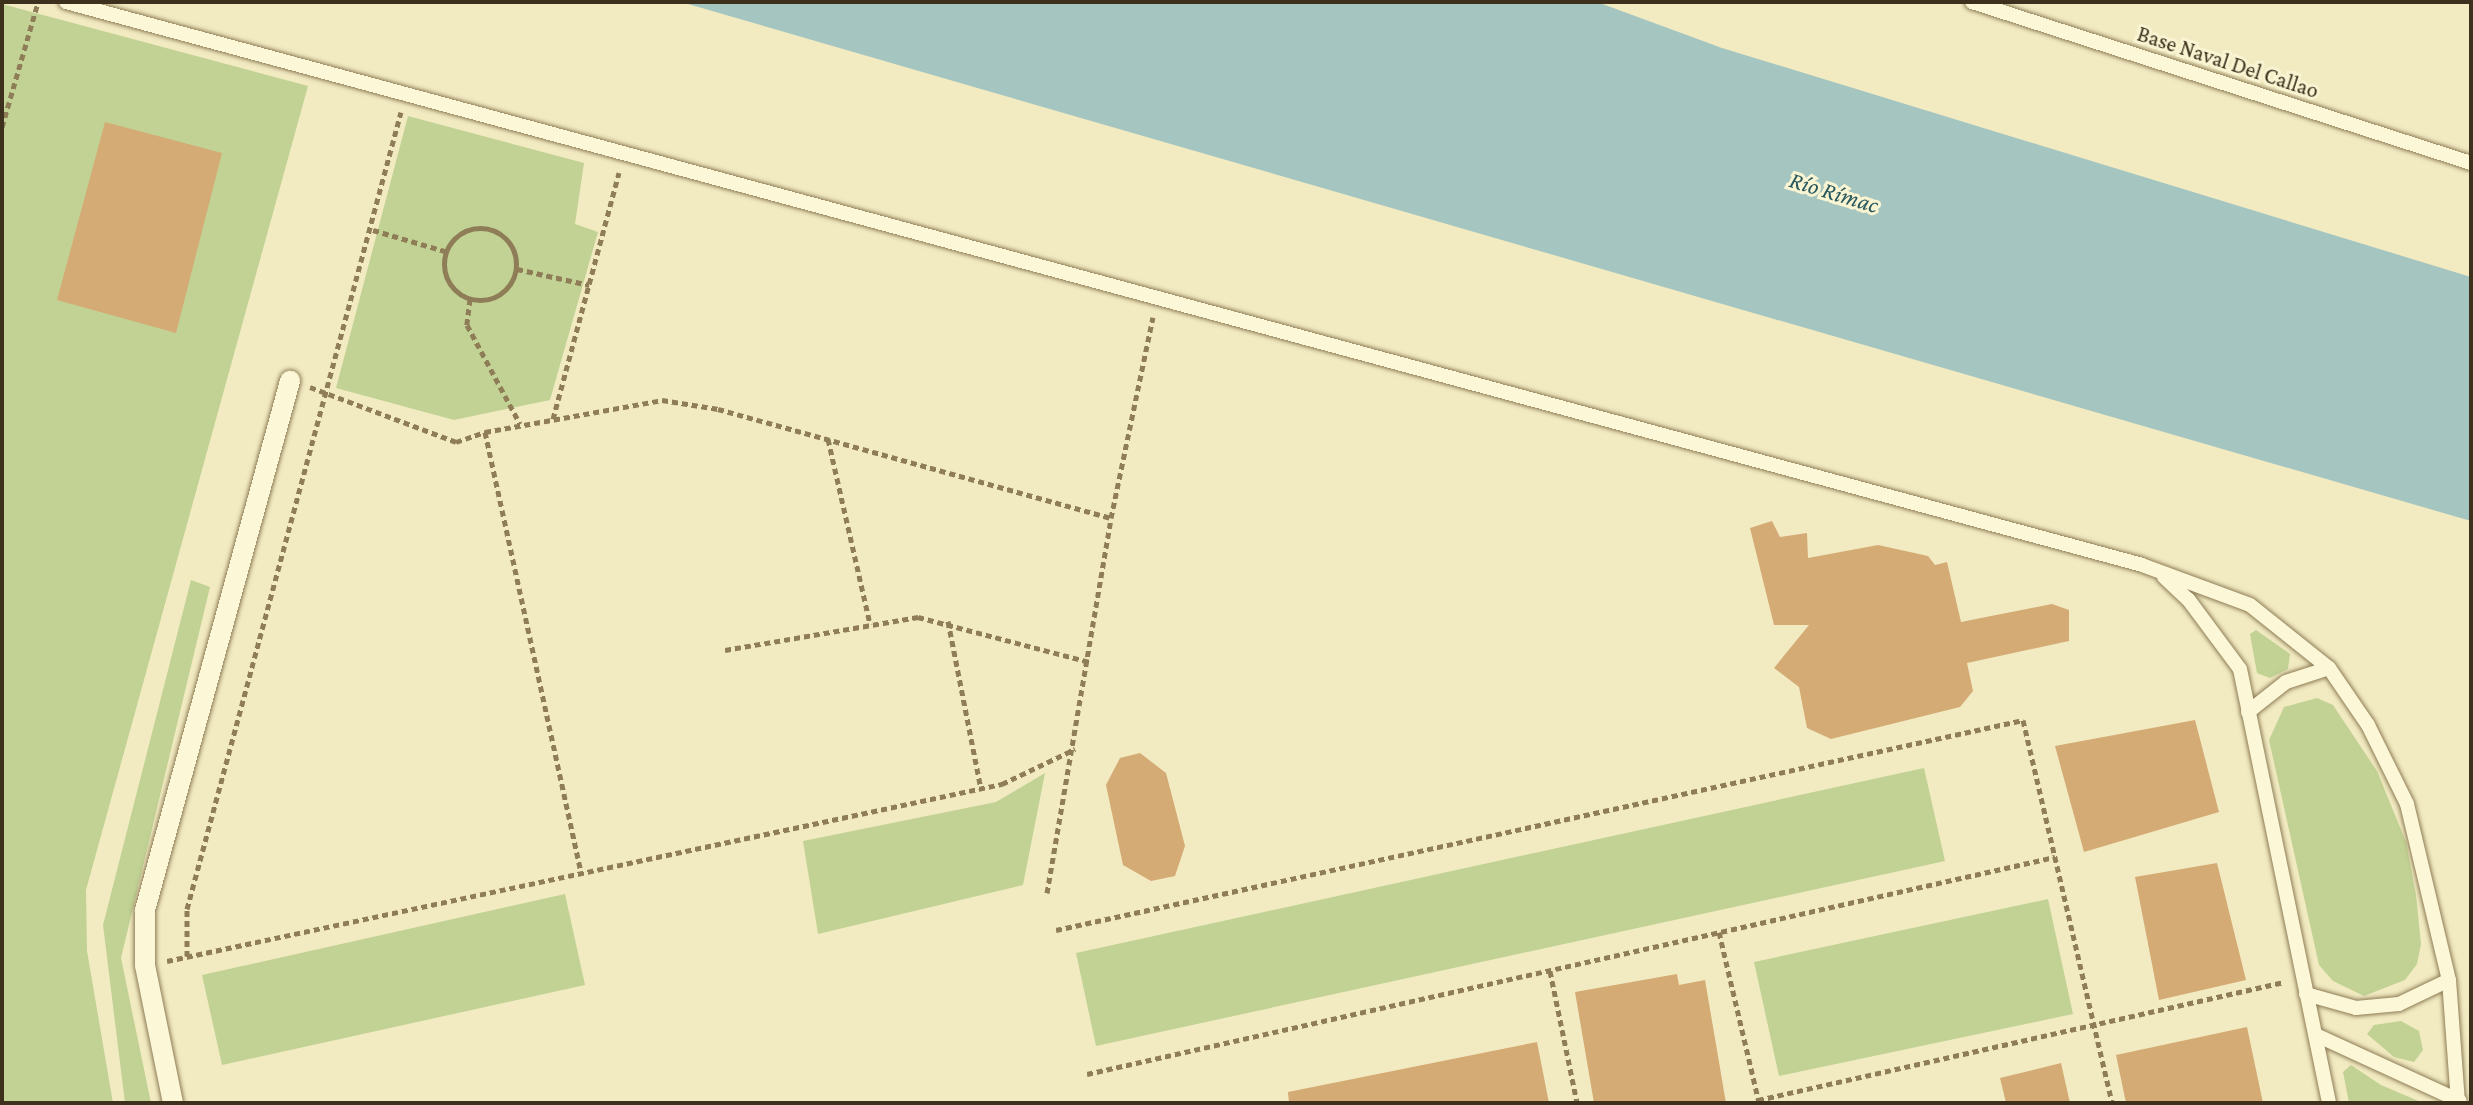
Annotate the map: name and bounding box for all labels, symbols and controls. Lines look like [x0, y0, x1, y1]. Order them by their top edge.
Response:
street label: Base Naval Del Callao [2134, 20, 2322, 104]
water label: Río Rímac [1786, 165, 1882, 219]

